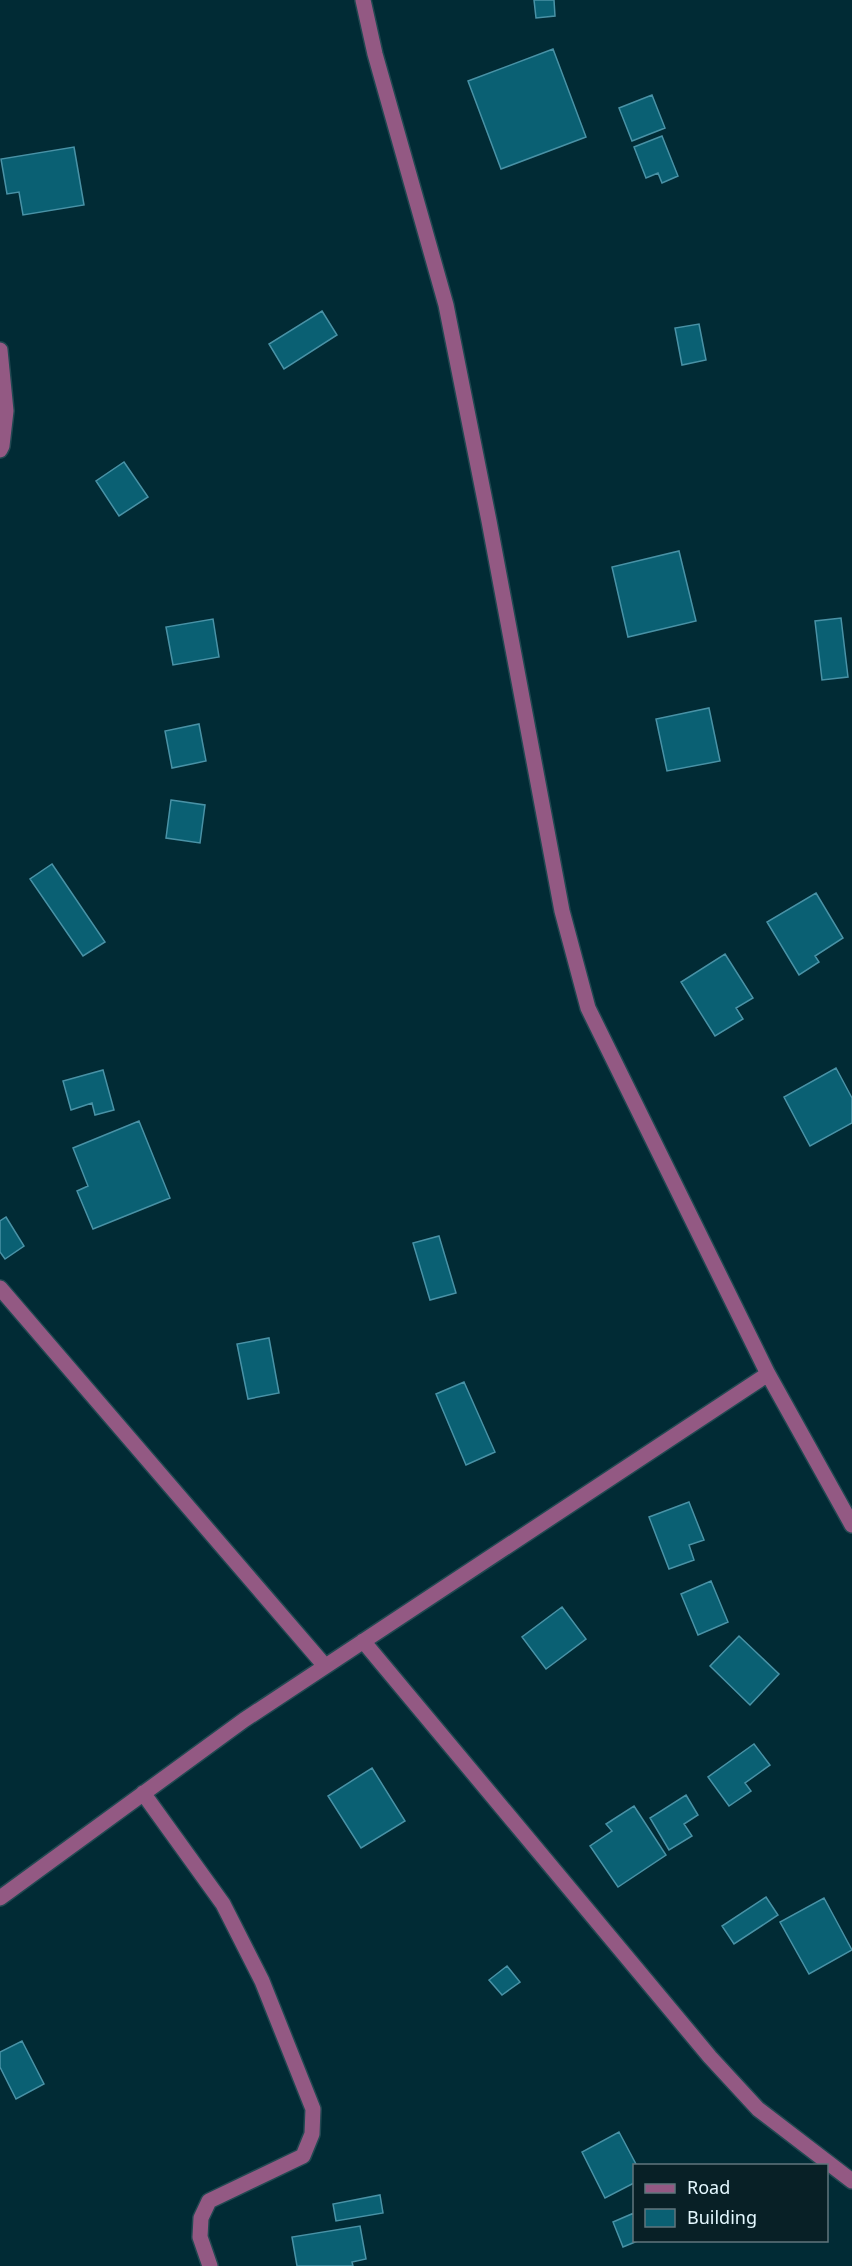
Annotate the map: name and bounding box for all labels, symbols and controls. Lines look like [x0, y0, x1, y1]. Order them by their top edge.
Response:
legend [633, 2164, 828, 2242]
text: Road [687, 2175, 730, 2199]
text: Building [687, 2205, 757, 2229]

